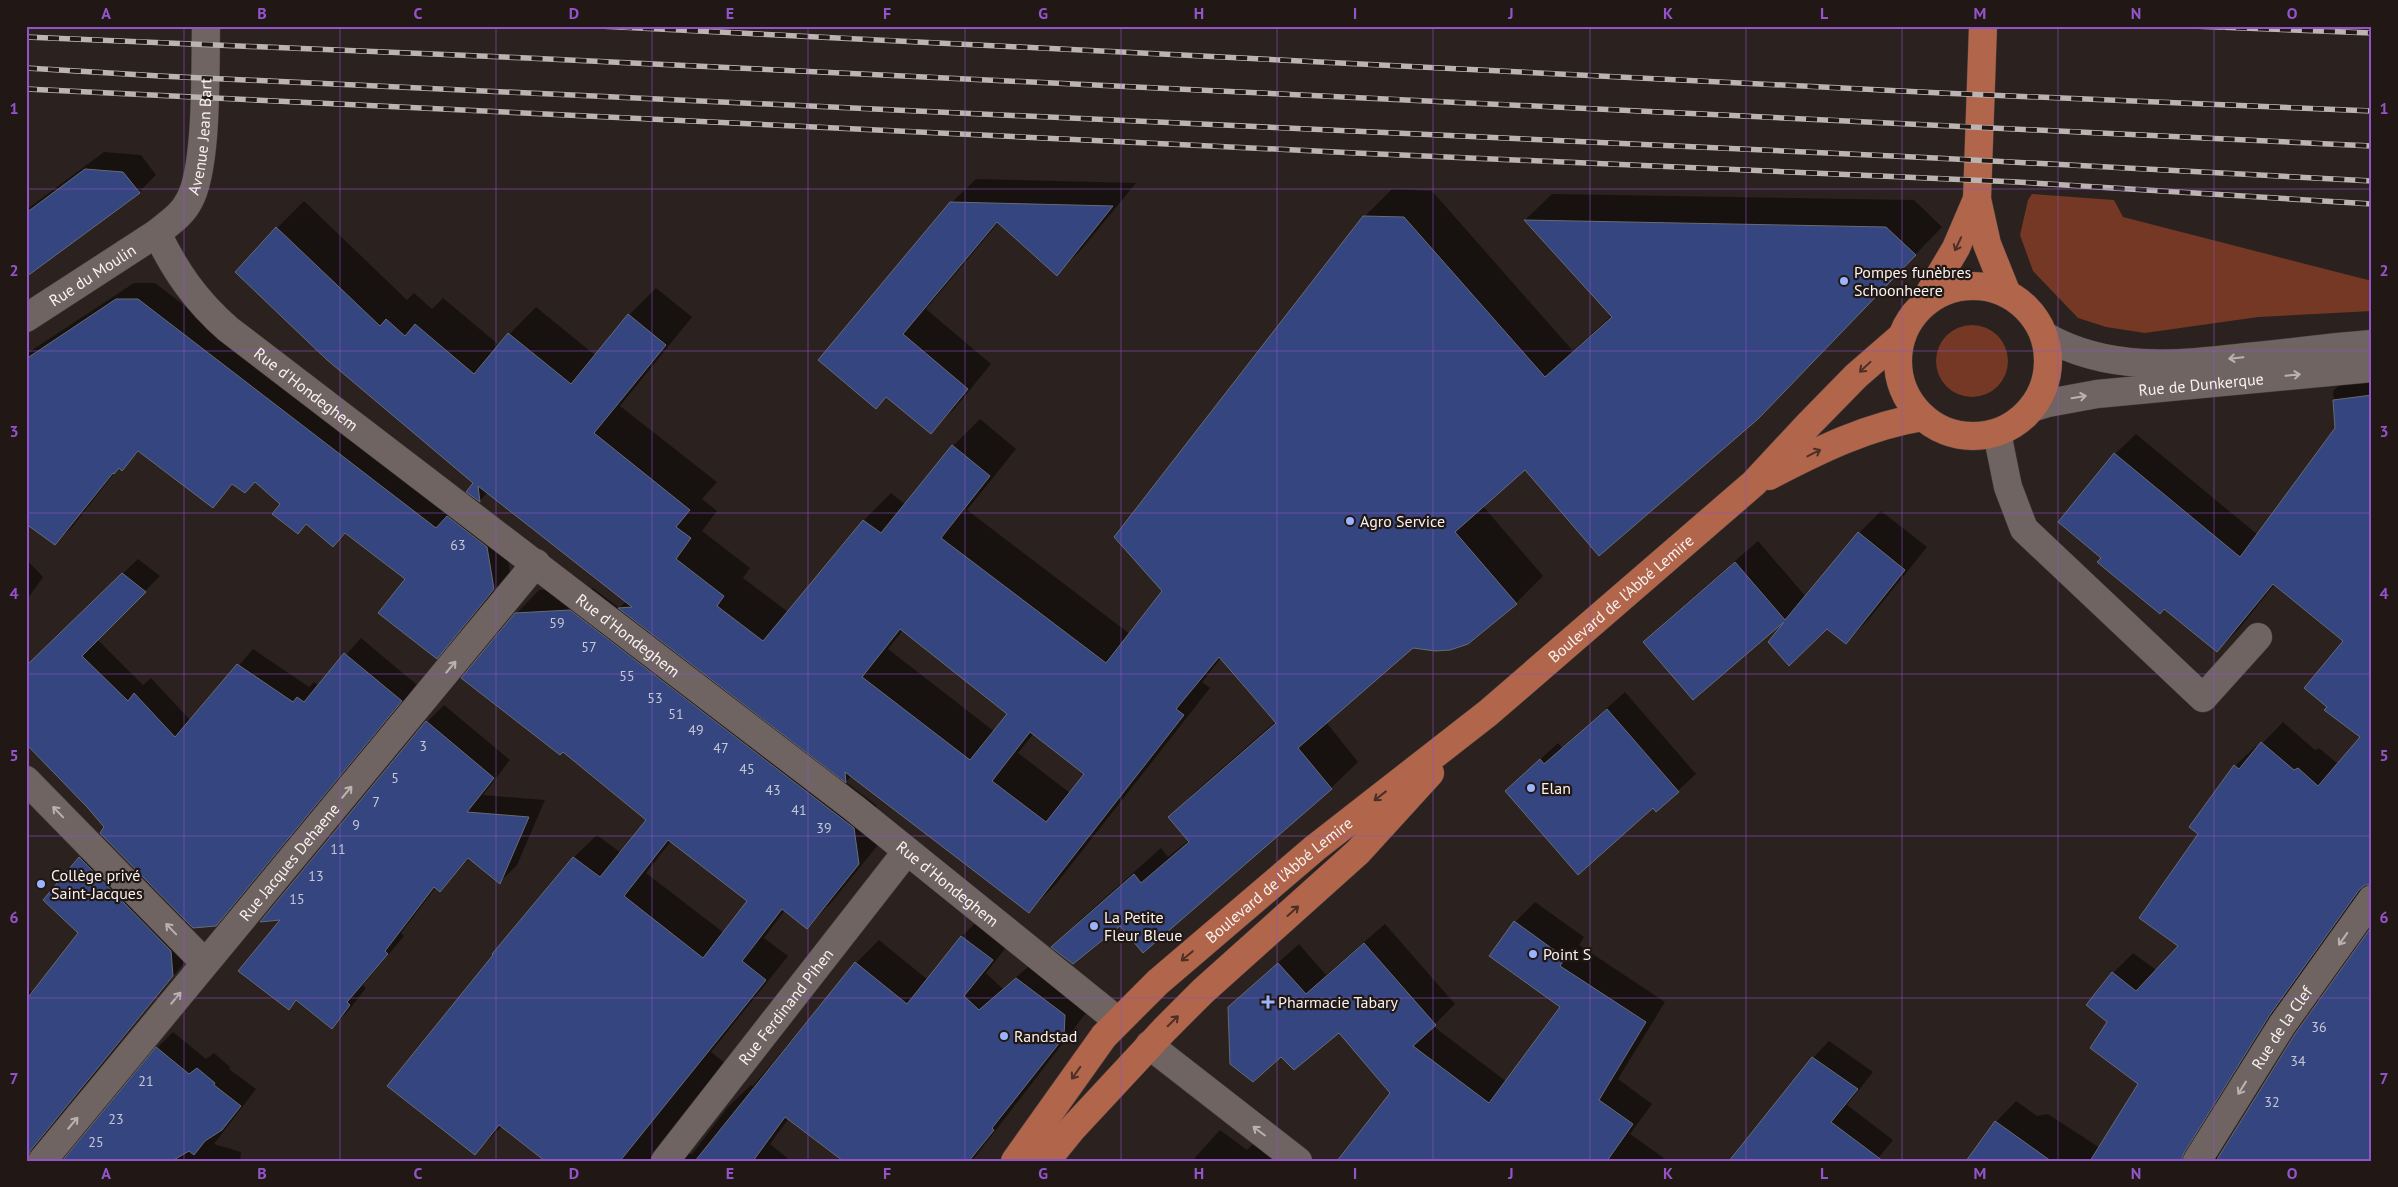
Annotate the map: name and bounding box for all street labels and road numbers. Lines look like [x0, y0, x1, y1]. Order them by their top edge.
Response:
street label: Avenue Jean Bart [183, 77, 215, 197]
street label: Rue du Moulin [45, 240, 139, 310]
street label: Rue d'Hondeghem [250, 343, 362, 435]
street label: Rue de Dunkerque [2137, 368, 2264, 400]
street label: Boulevard de l'Abbé Lemire [1544, 530, 1697, 667]
street label: Rue d'Hondeghem [572, 589, 684, 681]
street label: Rue Jacques Dehaene [235, 799, 344, 925]
street label: Boulevard de l'Abbé Lemire [1201, 813, 1356, 947]
street label: Rue d'Hondeghem [893, 836, 1003, 931]
street label: Rue Ferdinand Pihen [734, 944, 837, 1069]
street label: Rue de la Clef [2247, 982, 2317, 1073]

